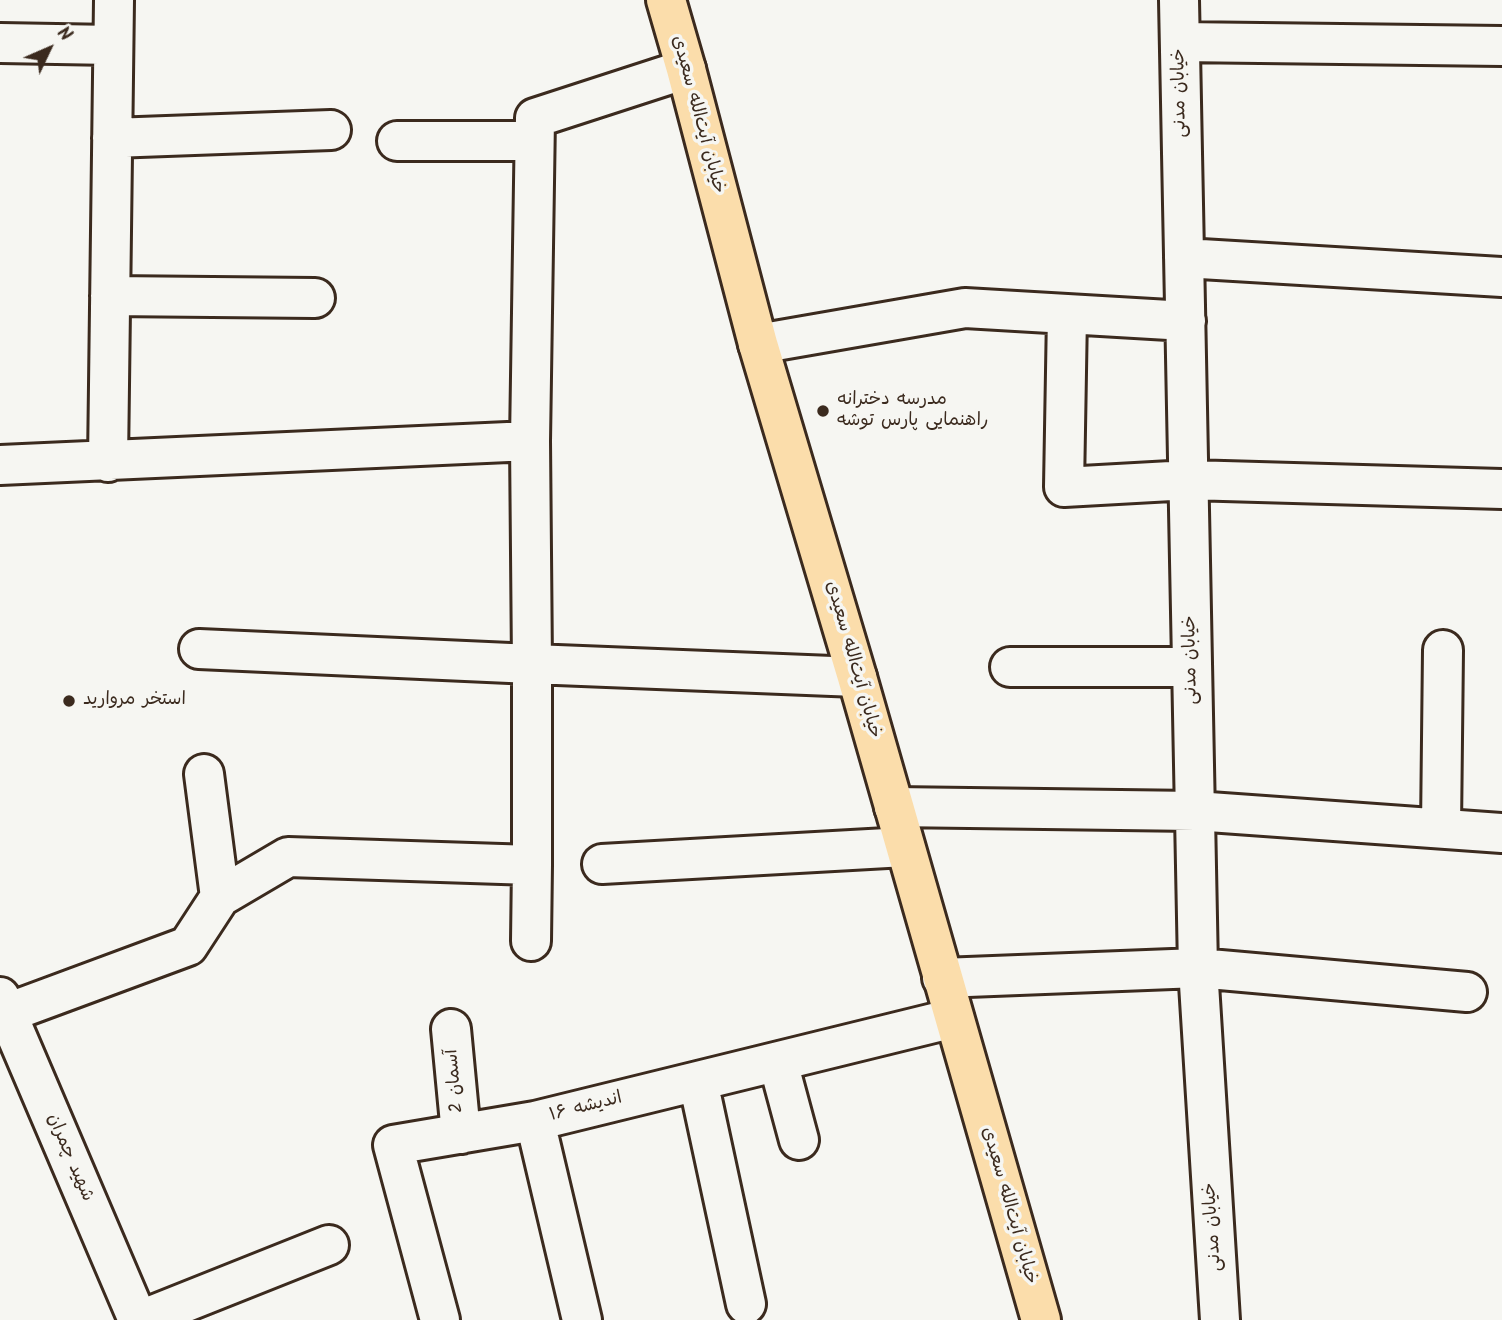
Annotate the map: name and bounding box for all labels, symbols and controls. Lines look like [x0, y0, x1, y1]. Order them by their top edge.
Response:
north arrow [14, 14, 84, 84]
text: N [49, 20, 79, 49]
street label: خیابان آیت‌الله سعیدی [666, 34, 728, 196]
street label: خیابان مدنی [1169, 48, 1193, 138]
place label: مدرسه دخترانه راهنمایی پارس توشه [837, 390, 988, 432]
marker: مدرسه دخترانه راهنمایی پارس توشه [815, 403, 831, 419]
street label: خیابان آیت‌الله سعیدی [819, 579, 885, 741]
street label: خیابان مدنی [1180, 615, 1204, 705]
place label: استخر مروارید [83, 690, 186, 712]
marker: استخر مروارید [61, 693, 77, 709]
street label: آسمان 2 [442, 1048, 470, 1114]
street label: اندیشه ۱۶ [547, 1089, 625, 1127]
street label: شهید چمران [41, 1111, 97, 1205]
street label: خیابان آیت‌الله سعیدی [975, 1125, 1041, 1287]
street label: خیابان مدنی [1200, 1182, 1228, 1272]

